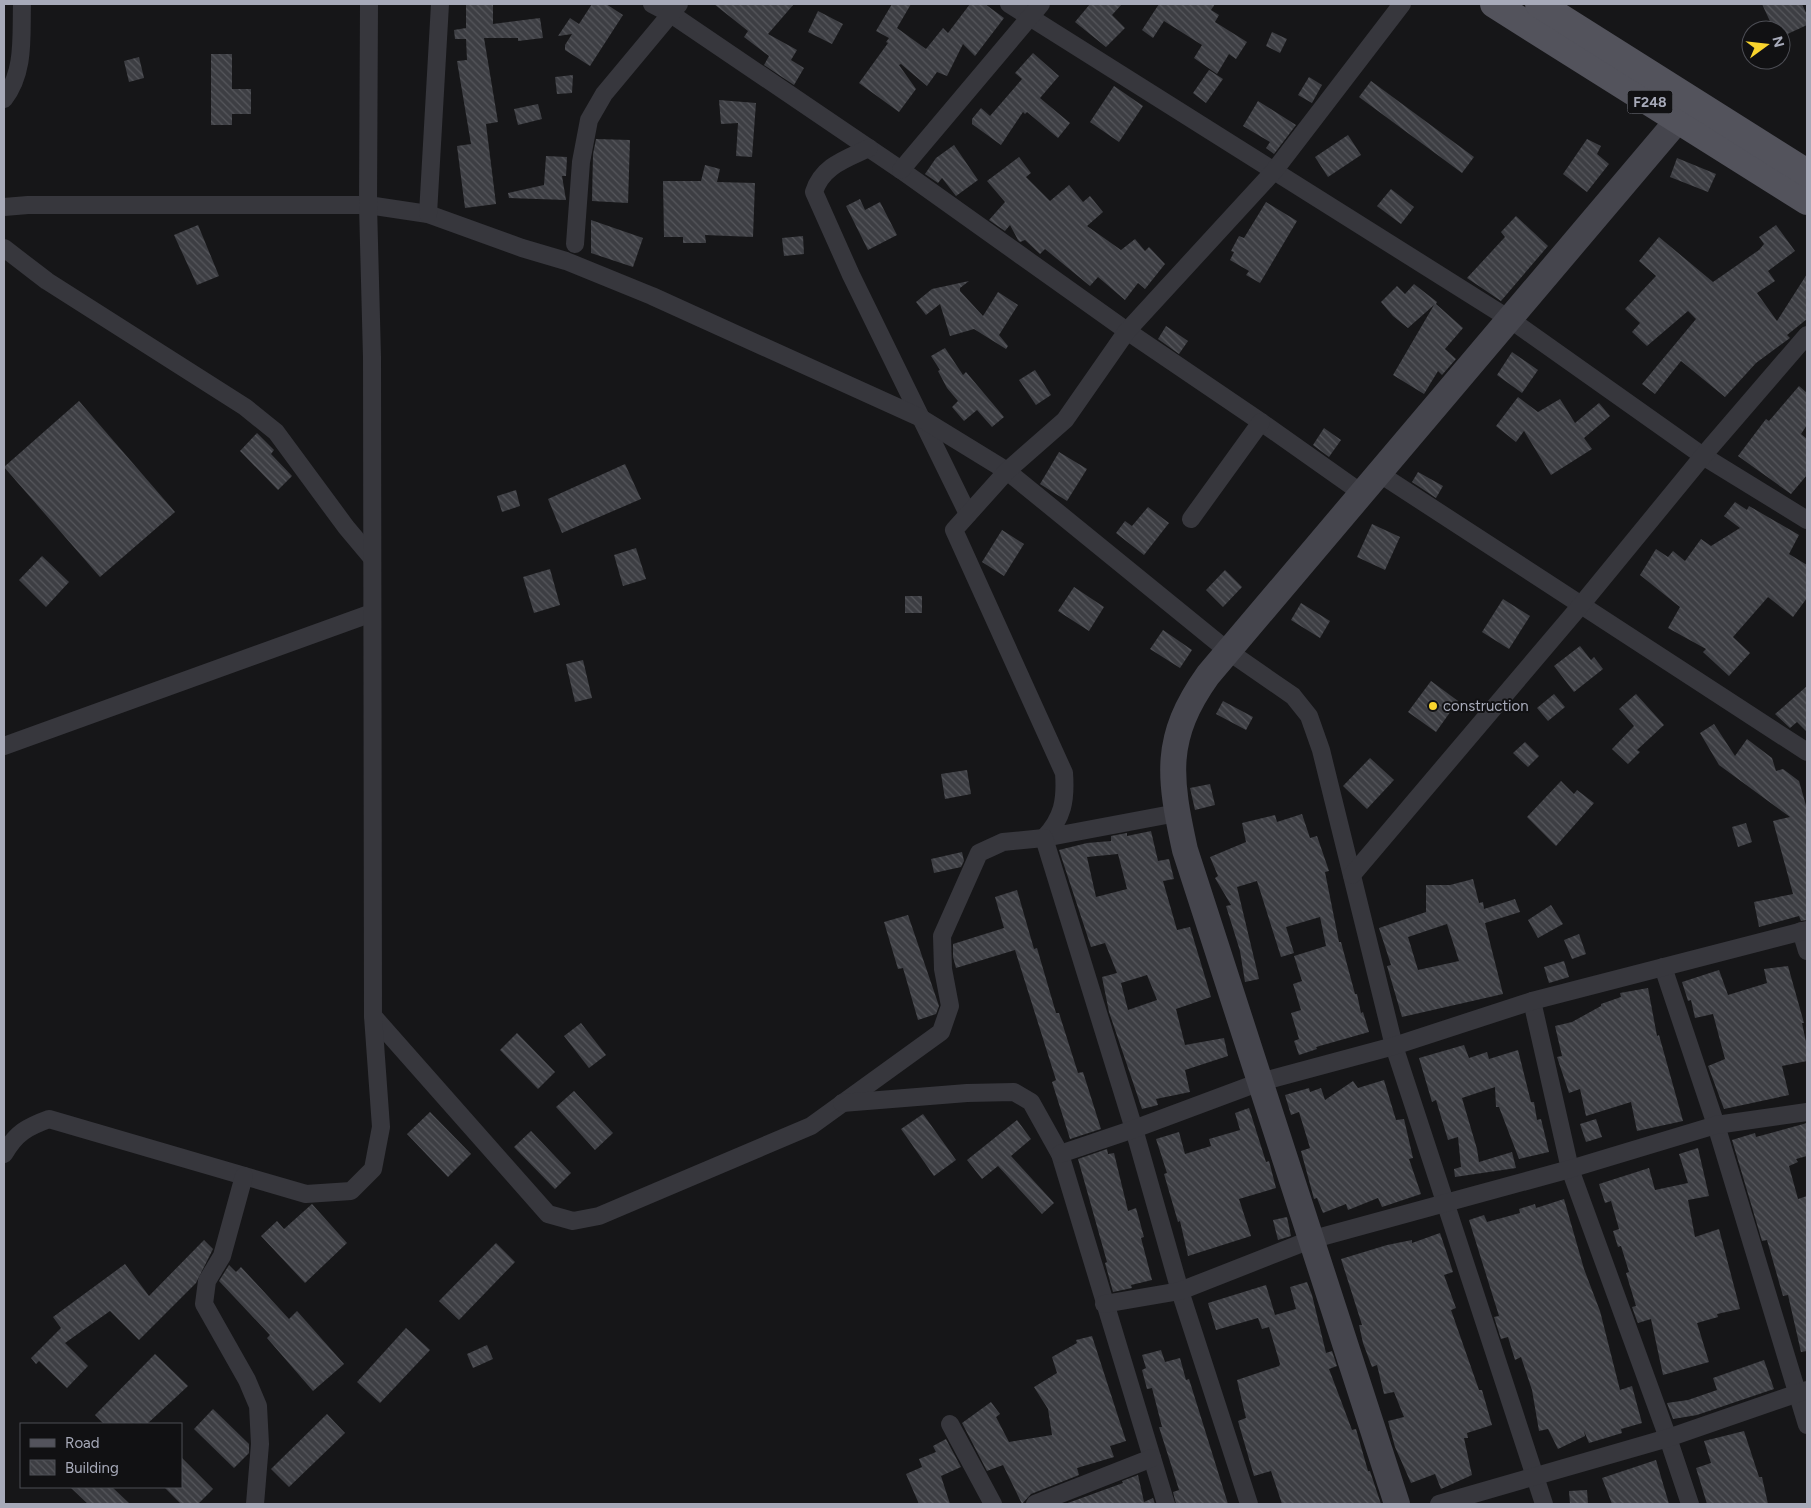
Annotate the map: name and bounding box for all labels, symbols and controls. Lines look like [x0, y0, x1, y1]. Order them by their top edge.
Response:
north arrow [1741, 20, 1791, 70]
text: N [1768, 34, 1788, 49]
road number: F248 [1628, 90, 1672, 114]
place label: construction [1443, 697, 1529, 715]
marker: construction [1427, 700, 1439, 712]
legend [20, 1423, 182, 1488]
text: Road [65, 1434, 100, 1452]
text: Building [65, 1459, 119, 1477]

